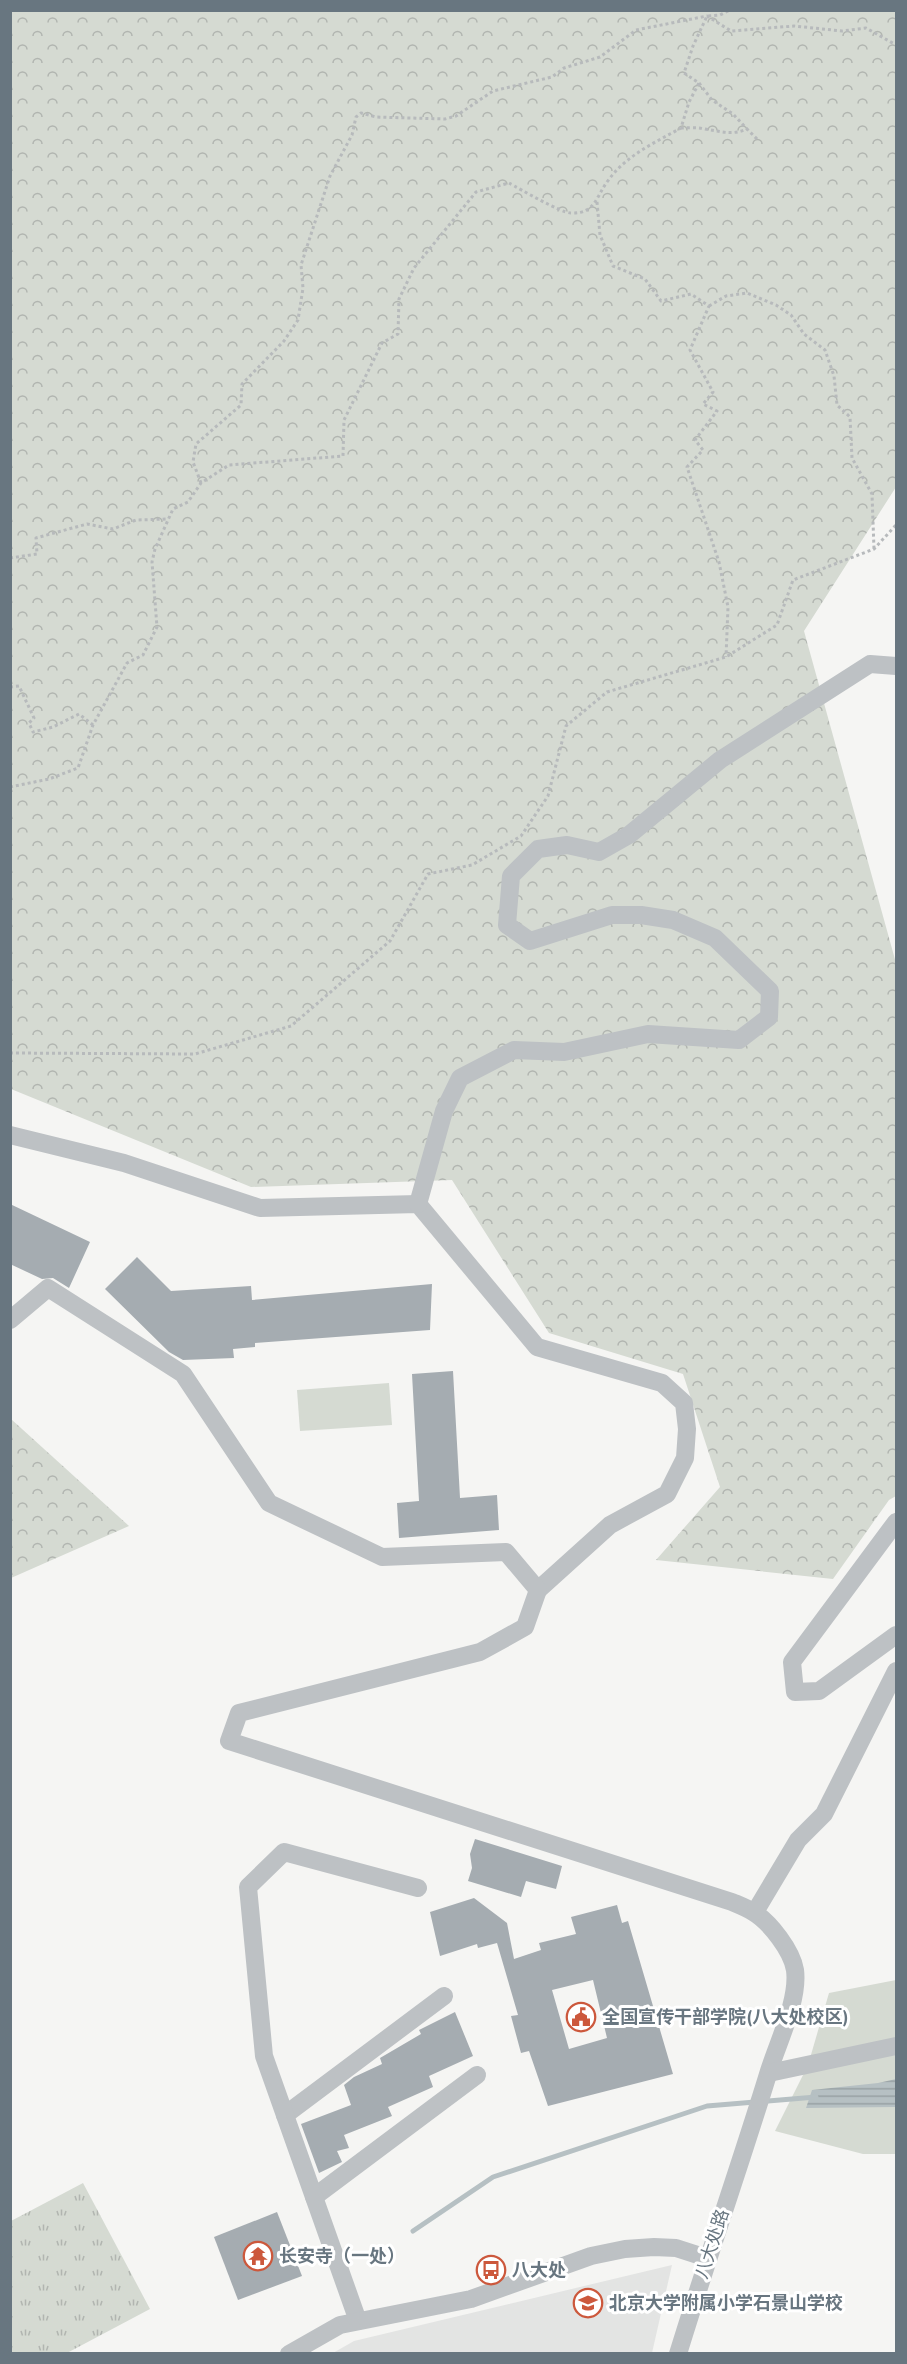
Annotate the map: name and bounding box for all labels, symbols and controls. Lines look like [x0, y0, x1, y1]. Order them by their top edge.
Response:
public building icon: 全国宣传干部学院(八大处校区) [565, 2001, 597, 2033]
place label: 全国宣传干部学院(八大处校区) [602, 2005, 849, 2029]
street label: 八大处路 [689, 2206, 735, 2282]
temple icon: 长安寺（一处） [242, 2240, 274, 2272]
place label: 长安寺（一处） [279, 2244, 405, 2268]
bus stop icon: 八大处 [475, 2254, 507, 2286]
place label: 八大处 [512, 2258, 566, 2282]
school or university icon: 北京大学附属小学石景山学校 [572, 2287, 604, 2319]
place label: 北京大学附属小学石景山学校 [609, 2291, 843, 2315]

